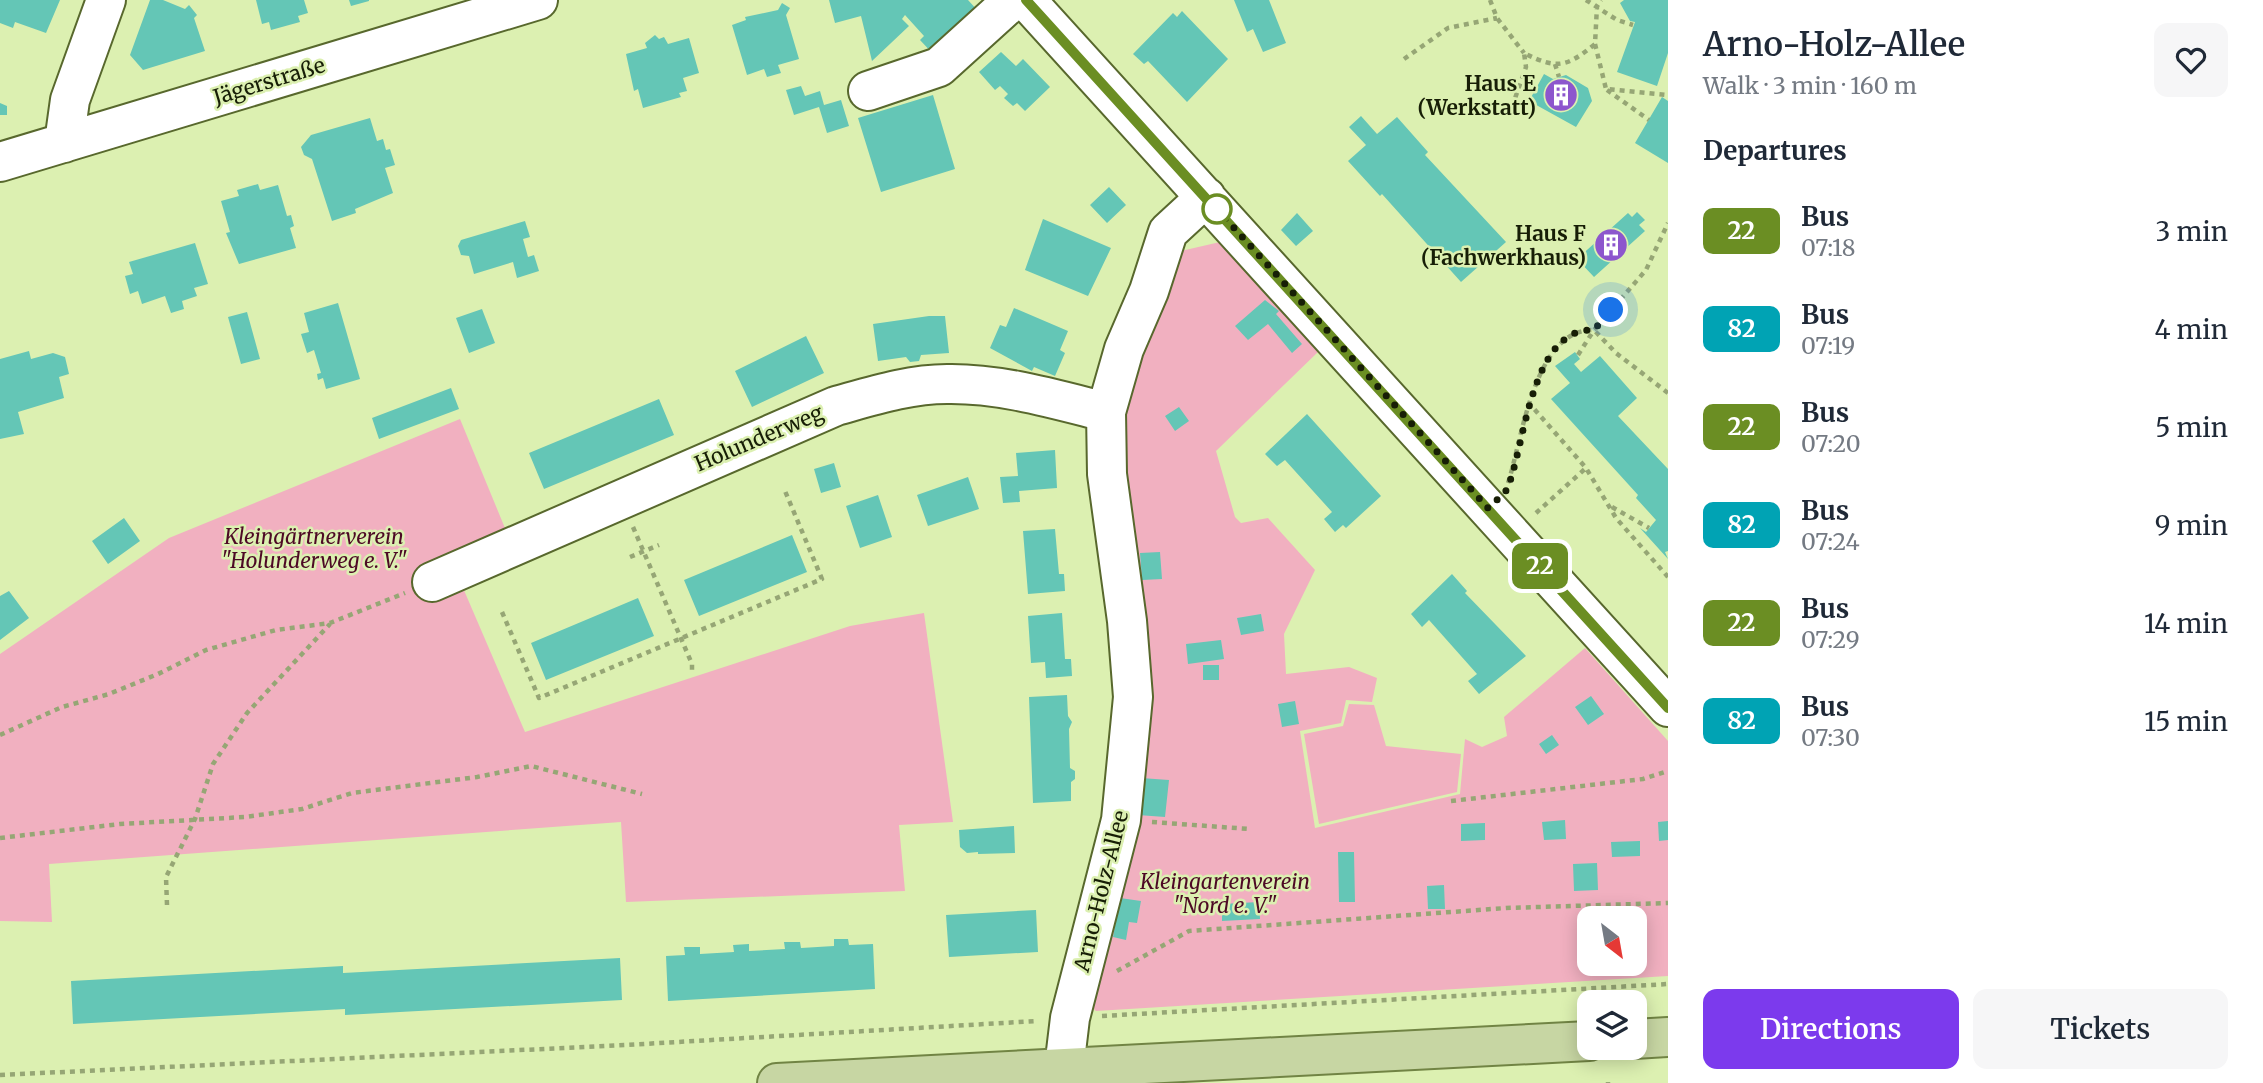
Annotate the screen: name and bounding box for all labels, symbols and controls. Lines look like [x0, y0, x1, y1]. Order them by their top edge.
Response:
button: heart [2154, 23, 2228, 97]
text: Arno-Holz-Allee [1703, 24, 1965, 65]
street label: Jägerstraße [209, 51, 328, 111]
place label: Haus E (Werkstatt) [1418, 70, 1536, 121]
text: Walk · 3 min · 160 m [1703, 71, 1917, 100]
building icon: Haus E (Werkstatt) [1542, 76, 1580, 114]
text: Departures [1703, 134, 1847, 167]
unlabelled marker [1202, 194, 1232, 224]
text: Bus [1801, 200, 1849, 233]
text: 22 [1728, 215, 1755, 246]
text: 3 min [2156, 215, 2228, 248]
place label: Haus F (Fachwerkhaus) [1421, 220, 1586, 271]
building icon: Haus F (Fachwerkhaus) [1592, 226, 1630, 264]
text: 07:18 [1801, 233, 1855, 262]
your location [1593, 292, 1628, 327]
text: Bus [1801, 298, 1849, 331]
text: 82 [1727, 313, 1756, 344]
text: 4 min [2154, 313, 2228, 346]
text: 07:19 [1801, 331, 1855, 360]
text: Bus [1801, 396, 1849, 429]
street label: Holunderweg [691, 399, 828, 477]
text: 22 [1728, 411, 1755, 442]
text: 5 min [2155, 411, 2228, 444]
text: 07:20 [1801, 429, 1861, 458]
text: Bus [1801, 494, 1849, 527]
text: 82 [1727, 509, 1756, 540]
text: 9 min [2155, 509, 2228, 542]
park label: Kleingärtnerverein "Holunderweg e. V." [221, 523, 408, 574]
text: 07:24 [1801, 527, 1860, 556]
line badge: 22 [1508, 543, 1572, 589]
text: 22 [1526, 550, 1554, 581]
text: Bus [1801, 592, 1849, 625]
text: 22 [1728, 607, 1755, 638]
text: 14 min [2144, 607, 2228, 640]
text: 07:29 [1801, 625, 1860, 654]
text: Bus [1801, 690, 1849, 723]
text: 82 [1727, 705, 1756, 736]
text: 15 min [2144, 705, 2228, 738]
text: 07:30 [1801, 723, 1860, 752]
street label: Arno-Holz-Allee [1068, 807, 1134, 976]
park label: Kleingartenverein "Nord e. V." [1139, 868, 1310, 919]
north arrow [1577, 906, 1647, 976]
map controls [1577, 906, 1647, 1060]
button: Directions [1703, 989, 1959, 1069]
button: Tickets [1973, 989, 2228, 1069]
button: layers [1577, 990, 1647, 1060]

